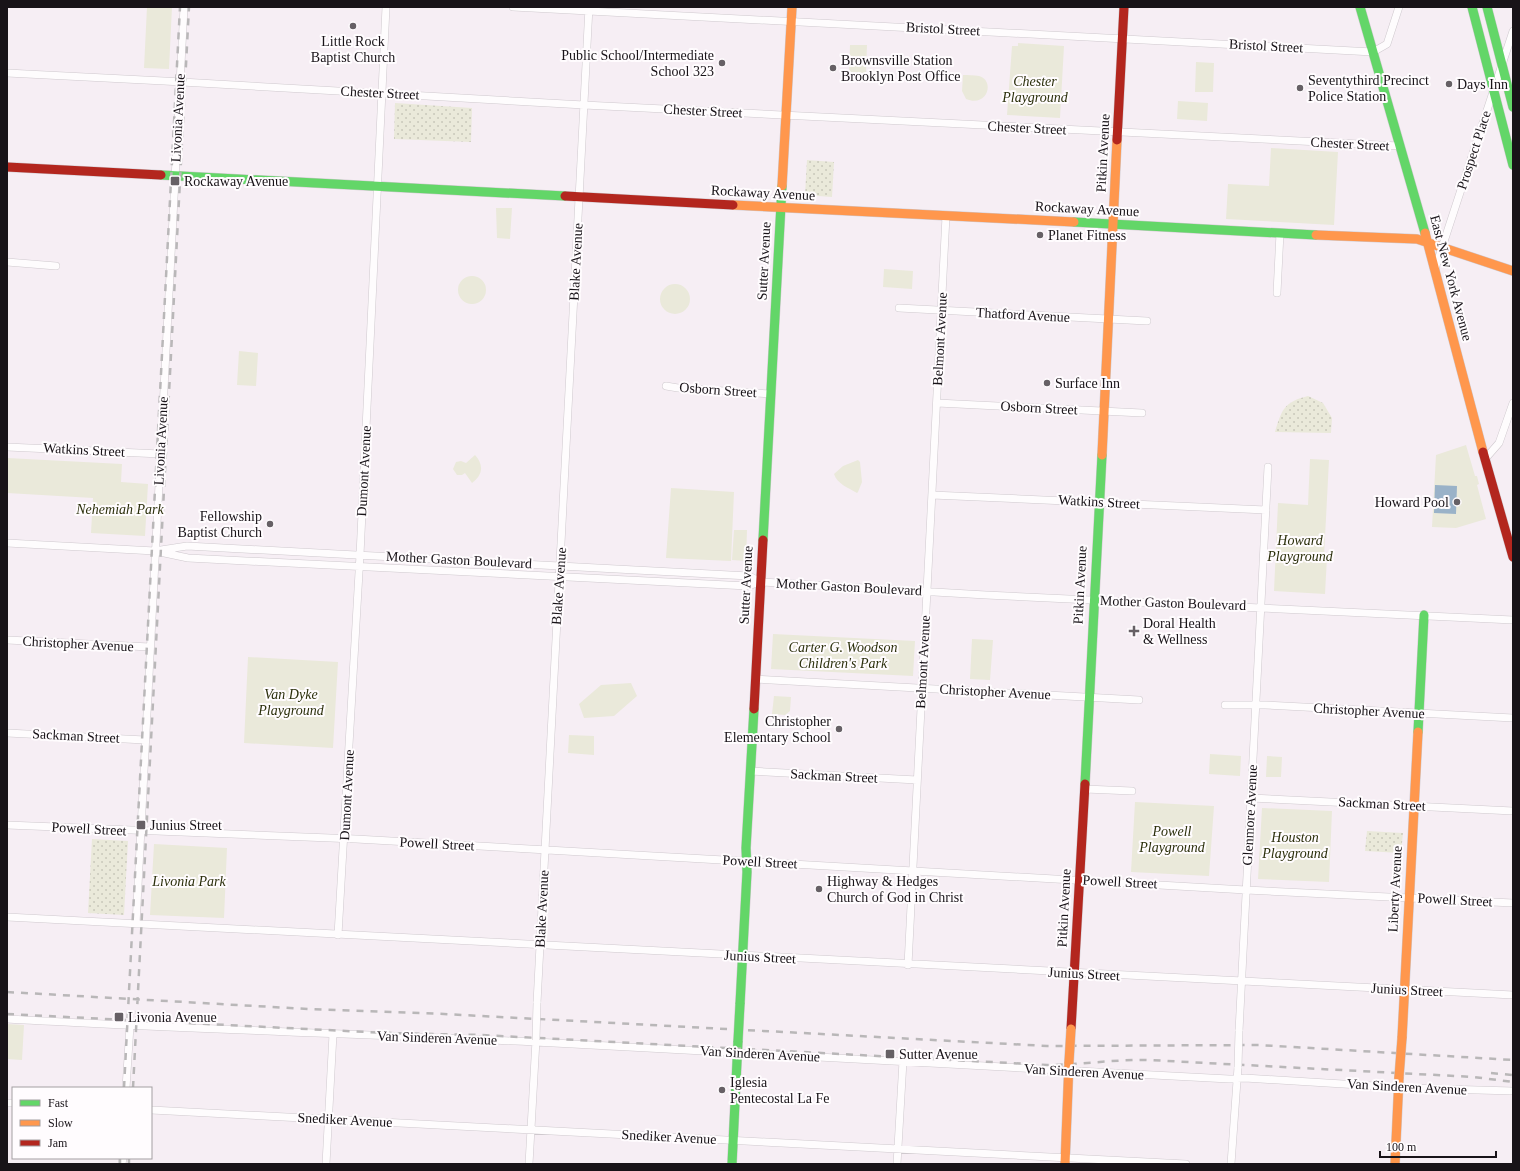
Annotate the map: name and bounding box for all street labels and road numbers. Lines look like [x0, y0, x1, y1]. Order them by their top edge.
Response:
street label: Bristol Street [906, 20, 981, 38]
street label: Bristol Street [1229, 37, 1304, 55]
street label: Livonia Avenue [168, 73, 188, 163]
street label: Chester Street [340, 83, 420, 103]
street label: Chester Street [663, 101, 743, 121]
street label: Prospect Place [1454, 109, 1494, 191]
street label: Pitkin Avenue [1093, 113, 1113, 193]
street label: Chester Street [987, 118, 1067, 138]
street label: Chester Street [1310, 134, 1390, 154]
street label: Rockaway Avenue [711, 183, 815, 203]
street label: Rockaway Avenue [1035, 199, 1139, 219]
street label: East New York Avenue [1427, 213, 1475, 343]
street label: Sutter Avenue [754, 221, 774, 301]
street label: Blake Avenue [566, 223, 586, 301]
street label: Belmont Avenue [930, 292, 950, 386]
street label: Thatford Avenue [976, 305, 1070, 325]
street label: Osborn Street [679, 380, 757, 400]
street label: Livonia Avenue [151, 396, 171, 486]
street label: Osborn Street [1000, 398, 1078, 418]
street label: Dumont Avenue [354, 425, 374, 517]
street label: Watkins Street [43, 440, 125, 460]
street label: Watkins Street [1058, 492, 1140, 512]
street label: Sutter Avenue [736, 545, 756, 625]
street label: Pitkin Avenue [1070, 545, 1090, 625]
street label: Blake Avenue [549, 547, 569, 625]
street label: Mother Gaston Boulevard [386, 549, 532, 571]
street label: Mother Gaston Boulevard [776, 576, 922, 598]
street label: Mother Gaston Boulevard [1100, 593, 1246, 613]
street label: Belmont Avenue [913, 615, 933, 709]
street label: Christopher Avenue [22, 634, 134, 654]
street label: Christopher Avenue [939, 682, 1051, 702]
street label: Christopher Avenue [1313, 701, 1425, 721]
street label: Sackman Street [32, 726, 120, 746]
street label: Dumont Avenue [337, 749, 357, 841]
street label: Glenmore Avenue [1240, 764, 1260, 866]
street label: Sackman Street [790, 766, 878, 786]
street label: Sackman Street [1338, 794, 1426, 814]
street label: Powell Street [51, 820, 127, 838]
street label: Powell Street [399, 835, 475, 853]
street label: Liberty Avenue [1385, 845, 1405, 933]
street label: Powell Street [722, 853, 798, 871]
street label: Pitkin Avenue [1054, 868, 1074, 948]
street label: Blake Avenue [532, 870, 552, 948]
street label: Powell Street [1082, 873, 1158, 891]
street label: Powell Street [1417, 891, 1493, 909]
street label: Junius Street [724, 948, 796, 966]
street label: Junius Street [1048, 965, 1120, 983]
street label: Junius Street [1371, 981, 1443, 999]
street label: Van Sinderen Avenue [377, 1028, 497, 1048]
street label: Van Sinderen Avenue [700, 1043, 820, 1065]
street label: Van Sinderen Avenue [1024, 1061, 1144, 1083]
street label: Van Sinderen Avenue [1347, 1076, 1467, 1098]
street label: Snediker Avenue [297, 1110, 393, 1130]
street label: Snediker Avenue [621, 1127, 717, 1147]

